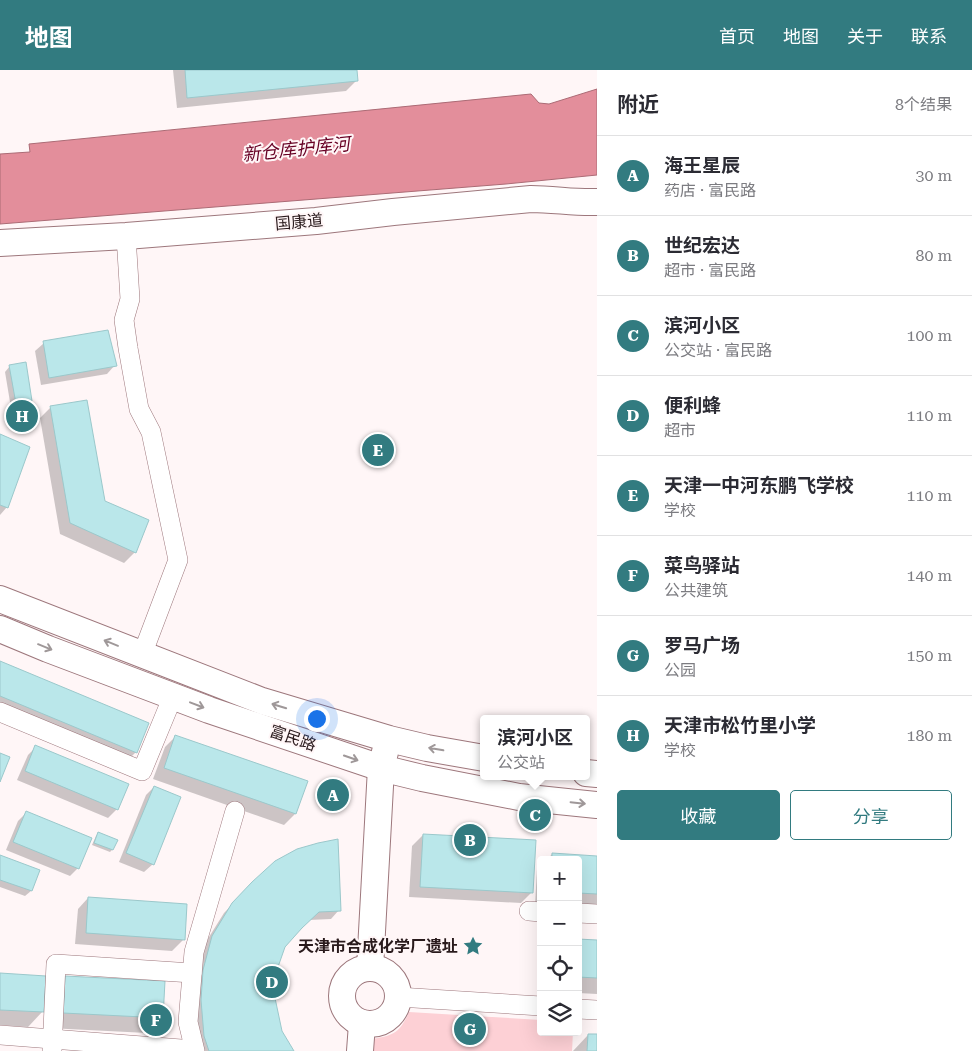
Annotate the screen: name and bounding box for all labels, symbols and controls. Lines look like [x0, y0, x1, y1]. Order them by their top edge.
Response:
text: 地图 [25, 24, 73, 52]
text: 首页 [719, 26, 755, 47]
text: 地图 [783, 26, 819, 47]
text: 关于 [847, 26, 883, 47]
text: 联系 [911, 26, 947, 47]
text: 附近 [617, 93, 659, 117]
text: 8个结果 [895, 95, 952, 114]
water label: 新仓库护库河 [241, 133, 354, 165]
text: 海王星辰 [664, 154, 740, 177]
text: A [627, 166, 639, 185]
text: 30 m [915, 166, 952, 185]
text: 药店 · 富民路 [664, 181, 756, 200]
street label: 国康道 [274, 210, 324, 234]
text: 世纪宏达 [664, 234, 740, 257]
text: B [627, 246, 639, 265]
text: 80 m [915, 246, 952, 265]
text: 超市 · 富民路 [664, 261, 756, 280]
text: 滨河小区 [664, 314, 740, 337]
text: C [627, 326, 639, 345]
text: 100 m [906, 326, 952, 345]
text: 公交站 · 富民路 [664, 341, 772, 360]
text: 便利蜂 [664, 394, 721, 417]
pin: H [6, 397, 38, 435]
text: D [627, 406, 639, 425]
text: 110 m [906, 406, 952, 425]
text: 超市 [664, 421, 696, 440]
pin: E [362, 431, 394, 469]
text: 天津一中河东鹏飞学校 [664, 474, 854, 497]
text: E [628, 486, 638, 505]
text: 110 m [906, 486, 952, 505]
text: 学校 [664, 501, 696, 520]
text: 菜鸟驿站 [664, 554, 740, 577]
text: F [628, 566, 638, 585]
text: 140 m [906, 566, 952, 585]
text: 公共建筑 [664, 581, 728, 600]
text: 罗马广场 [664, 634, 740, 657]
one-way arrow [103, 638, 119, 647]
one-way arrow [37, 643, 52, 652]
text: G [627, 646, 639, 665]
text: 150 m [906, 646, 952, 665]
text: 公园 [664, 661, 696, 680]
one-way arrow [189, 701, 204, 710]
one-way arrow [271, 701, 287, 711]
your location [304, 706, 330, 732]
text: 天津市松竹里小学 [664, 714, 816, 737]
popup [480, 715, 590, 780]
street label: 富民路 [267, 721, 319, 755]
text: 滨河小区 [497, 726, 573, 749]
text: H [626, 726, 640, 745]
text: 180 m [906, 726, 952, 745]
text: 学校 [664, 741, 696, 760]
one-way arrow [428, 744, 444, 754]
text: 公交站 [497, 753, 545, 772]
one-way arrow [342, 754, 358, 763]
pin: A [317, 776, 349, 814]
button: 收藏 [617, 790, 780, 840]
button: 分享 [790, 790, 952, 840]
pin: C [519, 796, 551, 834]
one-way arrow [570, 798, 586, 808]
pin: B [454, 821, 486, 859]
map controls [537, 856, 582, 1036]
button: + [537, 856, 582, 901]
button: − [537, 901, 582, 946]
place icon: 天津市合成化学厂遗址 [462, 935, 484, 957]
place label: 天津市合成化学厂遗址 [298, 937, 458, 956]
button: locate [537, 946, 582, 991]
pin: D [256, 963, 288, 1001]
button: layers [537, 991, 582, 1036]
pin: F [140, 1001, 172, 1039]
pin: G [454, 1010, 486, 1048]

